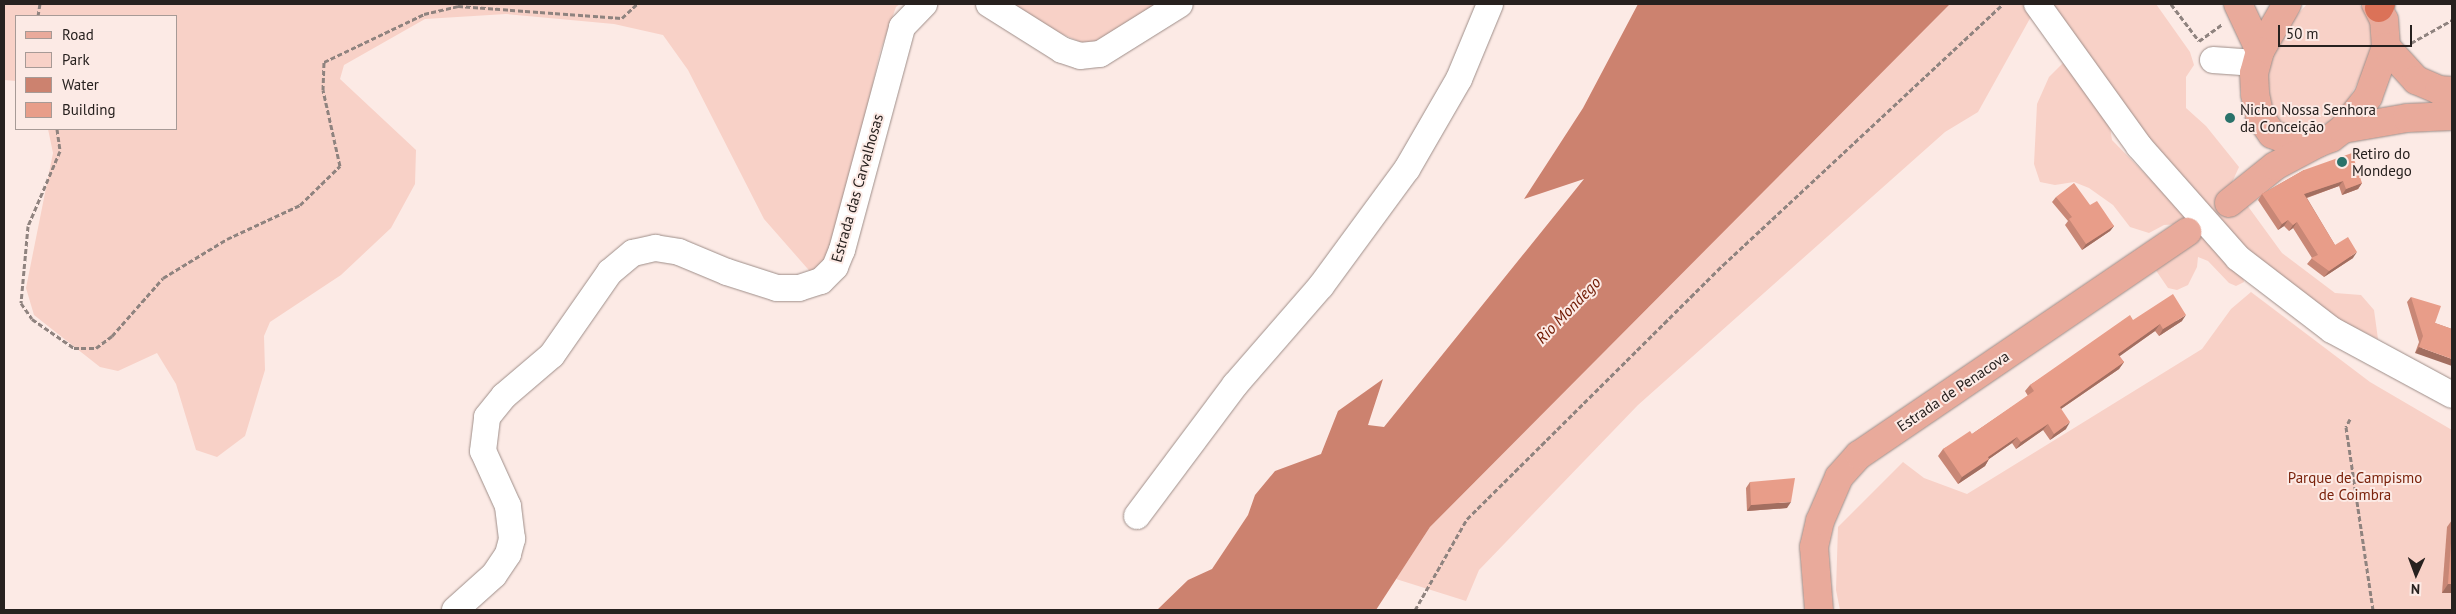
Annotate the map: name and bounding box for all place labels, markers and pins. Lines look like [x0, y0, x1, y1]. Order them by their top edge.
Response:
place label: Nicho Nossa Senhora da Conceição [2240, 100, 2376, 135]
marker: Nicho Nossa Senhora da Conceição [2224, 112, 2236, 124]
place label: Retiro do Mondego [2352, 144, 2412, 179]
marker: Retiro do Mondego [2336, 156, 2348, 168]

